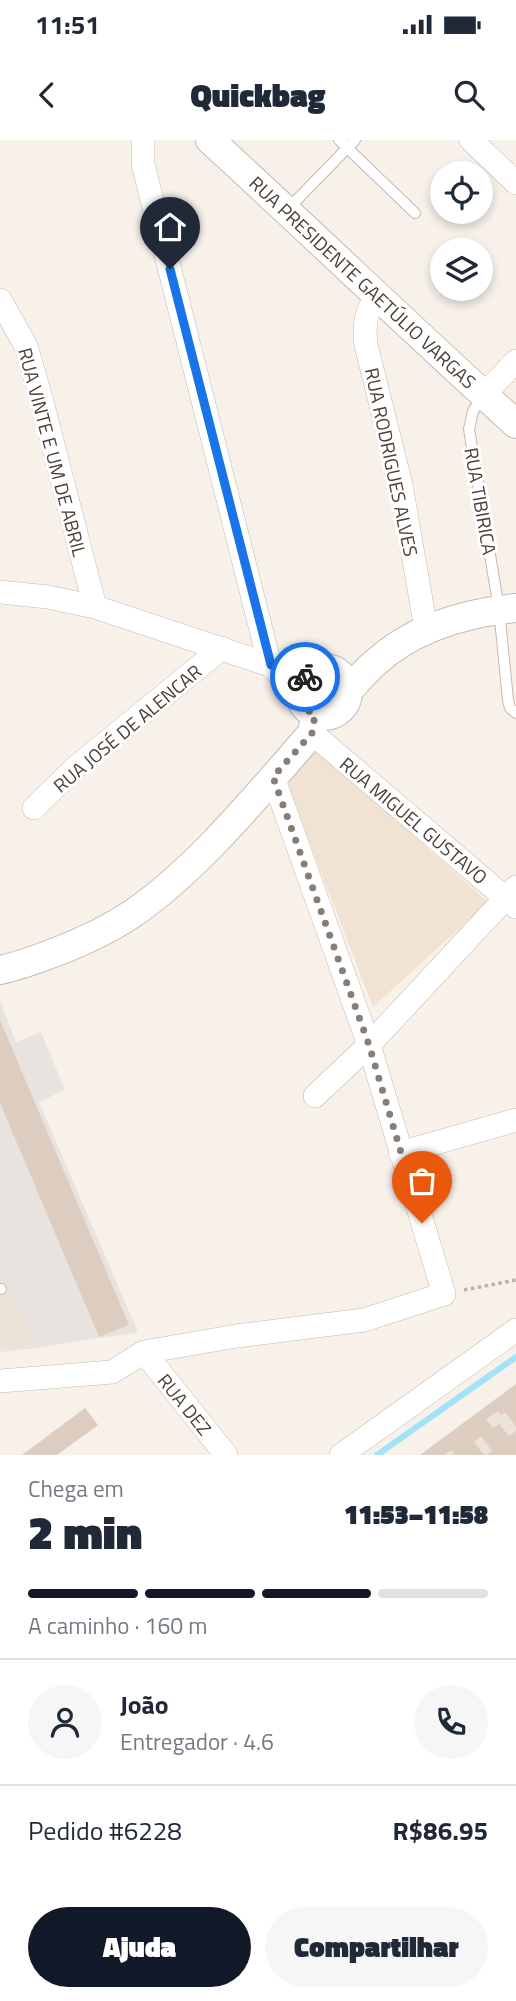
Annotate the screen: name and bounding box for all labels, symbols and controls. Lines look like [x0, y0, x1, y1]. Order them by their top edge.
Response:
text: 11:51 [35, 5, 100, 44]
text: Quickbag [190, 71, 326, 119]
icon: back [28, 76, 66, 114]
icon: search [450, 76, 488, 114]
map controls [430, 161, 493, 301]
button: locate [430, 161, 493, 224]
street label: RUA PRESIDENTE GAETÚLIO VARGAS [243, 169, 483, 395]
pin [140, 197, 200, 269]
icon: home [151, 208, 189, 246]
button: layers [430, 238, 493, 301]
street label: RUA VINTE E UM DE ABRIL [11, 344, 95, 560]
street label: RUA RODRIGUES ALVES [358, 365, 426, 559]
street label: RUA TIBIRICA [457, 445, 505, 557]
courier [270, 642, 340, 712]
street label: RUA JOSÉ DE ALENCAR [46, 657, 208, 799]
icon: bike [286, 658, 324, 696]
street label: RUA MIGUEL GUSTAVO [334, 749, 494, 891]
pin [392, 1151, 452, 1223]
icon: bag [403, 1162, 441, 1200]
street label: RUA DEZ [151, 1367, 219, 1441]
text: Chega em [28, 1471, 124, 1506]
text: 11:53–11:58 [344, 1495, 488, 1534]
text: 2 min [28, 1497, 142, 1567]
text: A caminho · 160 m [28, 1608, 207, 1643]
button: person [28, 1685, 102, 1759]
text: João [120, 1685, 169, 1724]
button: phone [414, 1685, 488, 1759]
text: Entregador · 4.6 [120, 1724, 274, 1759]
text: Pedido #6228 [28, 1811, 182, 1850]
text: R$86.95 [392, 1811, 488, 1850]
button: Ajuda [28, 1907, 251, 1987]
button: Compartilhar [265, 1907, 488, 1987]

